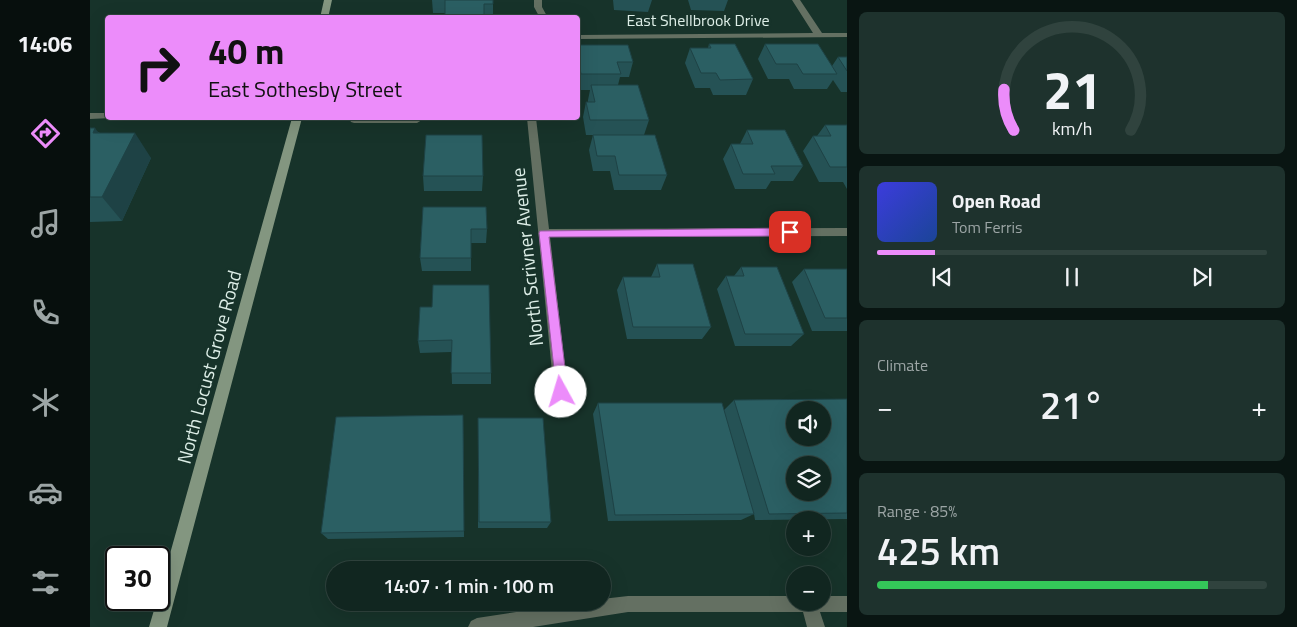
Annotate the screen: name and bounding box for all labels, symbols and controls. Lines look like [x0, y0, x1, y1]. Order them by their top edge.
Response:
street label: East Shellbrook Drive [626, 8, 770, 32]
text: 40 m [208, 24, 284, 78]
text: 14:06 [18, 27, 72, 61]
icon: right [125, 35, 190, 100]
text: 21 [1043, 50, 1101, 129]
text: East Sothesby Street [208, 72, 402, 106]
text: km/h [1052, 115, 1092, 142]
icon: directions [28, 116, 63, 151]
street label: North Scrivner Avenue [503, 167, 550, 348]
text: Open Road [952, 186, 1041, 215]
icon: music [28, 206, 63, 241]
pin [769, 211, 811, 253]
text: Tom Ferris [952, 215, 1023, 239]
icon: arrive [776, 218, 804, 246]
icon: previous [928, 263, 956, 291]
icon: pause [1058, 263, 1086, 291]
icon: next [1188, 263, 1216, 291]
street label: North Locust Grove Road [169, 267, 248, 467]
icon: phone [28, 295, 63, 330]
text: Climate [877, 353, 928, 377]
position arrow [534, 365, 586, 417]
text: 21° [1040, 376, 1104, 434]
icon: climate [28, 385, 63, 420]
text: − [877, 385, 893, 428]
text: + [1251, 385, 1267, 428]
map controls [786, 401, 831, 611]
button: sound [786, 401, 831, 446]
button: layers [786, 456, 831, 501]
icon: car [28, 475, 63, 510]
text: Range · 85% [877, 499, 957, 523]
button: + [786, 511, 831, 556]
text: 425 km [877, 522, 1000, 580]
speed limit sign: 30 [105, 546, 170, 611]
icon: filters [28, 565, 63, 600]
button: − [786, 566, 831, 611]
text: 14:07 · 1 min · 100 m [383, 571, 554, 600]

